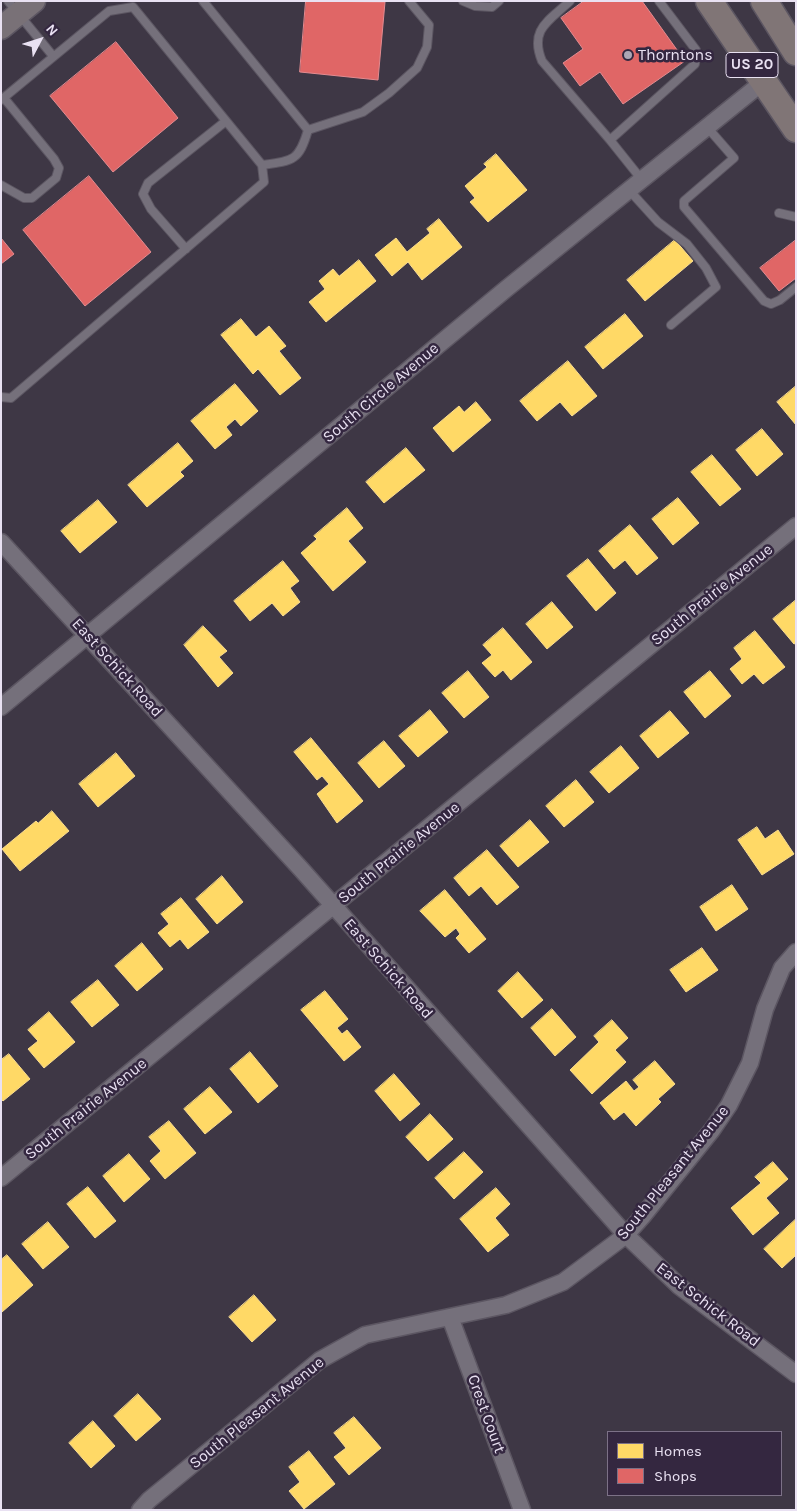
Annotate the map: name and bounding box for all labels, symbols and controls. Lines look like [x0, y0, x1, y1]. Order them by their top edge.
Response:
north arrow [15, 15, 65, 65]
text: N [42, 21, 62, 39]
place label: Thorntons [638, 45, 713, 65]
marker: Thorntons [622, 49, 634, 61]
road number: US 20 [726, 52, 778, 78]
street label: South Circle Avenue [319, 339, 443, 447]
street label: South Prairie Avenue [647, 540, 777, 650]
street label: East Schick Road [68, 615, 166, 721]
street label: South Prairie Avenue [334, 798, 464, 908]
street label: East Schick Road [339, 915, 437, 1023]
street label: South Prairie Avenue [21, 1054, 151, 1164]
street label: South Pleasant Avenue [613, 1102, 733, 1244]
street label: East Schick Road [652, 1259, 764, 1351]
street label: South Pleasant Avenue [186, 1353, 328, 1473]
street label: Crest Court [463, 1372, 509, 1456]
legend [607, 1431, 782, 1496]
text: Homes [654, 1442, 702, 1460]
text: Shops [654, 1467, 697, 1485]

